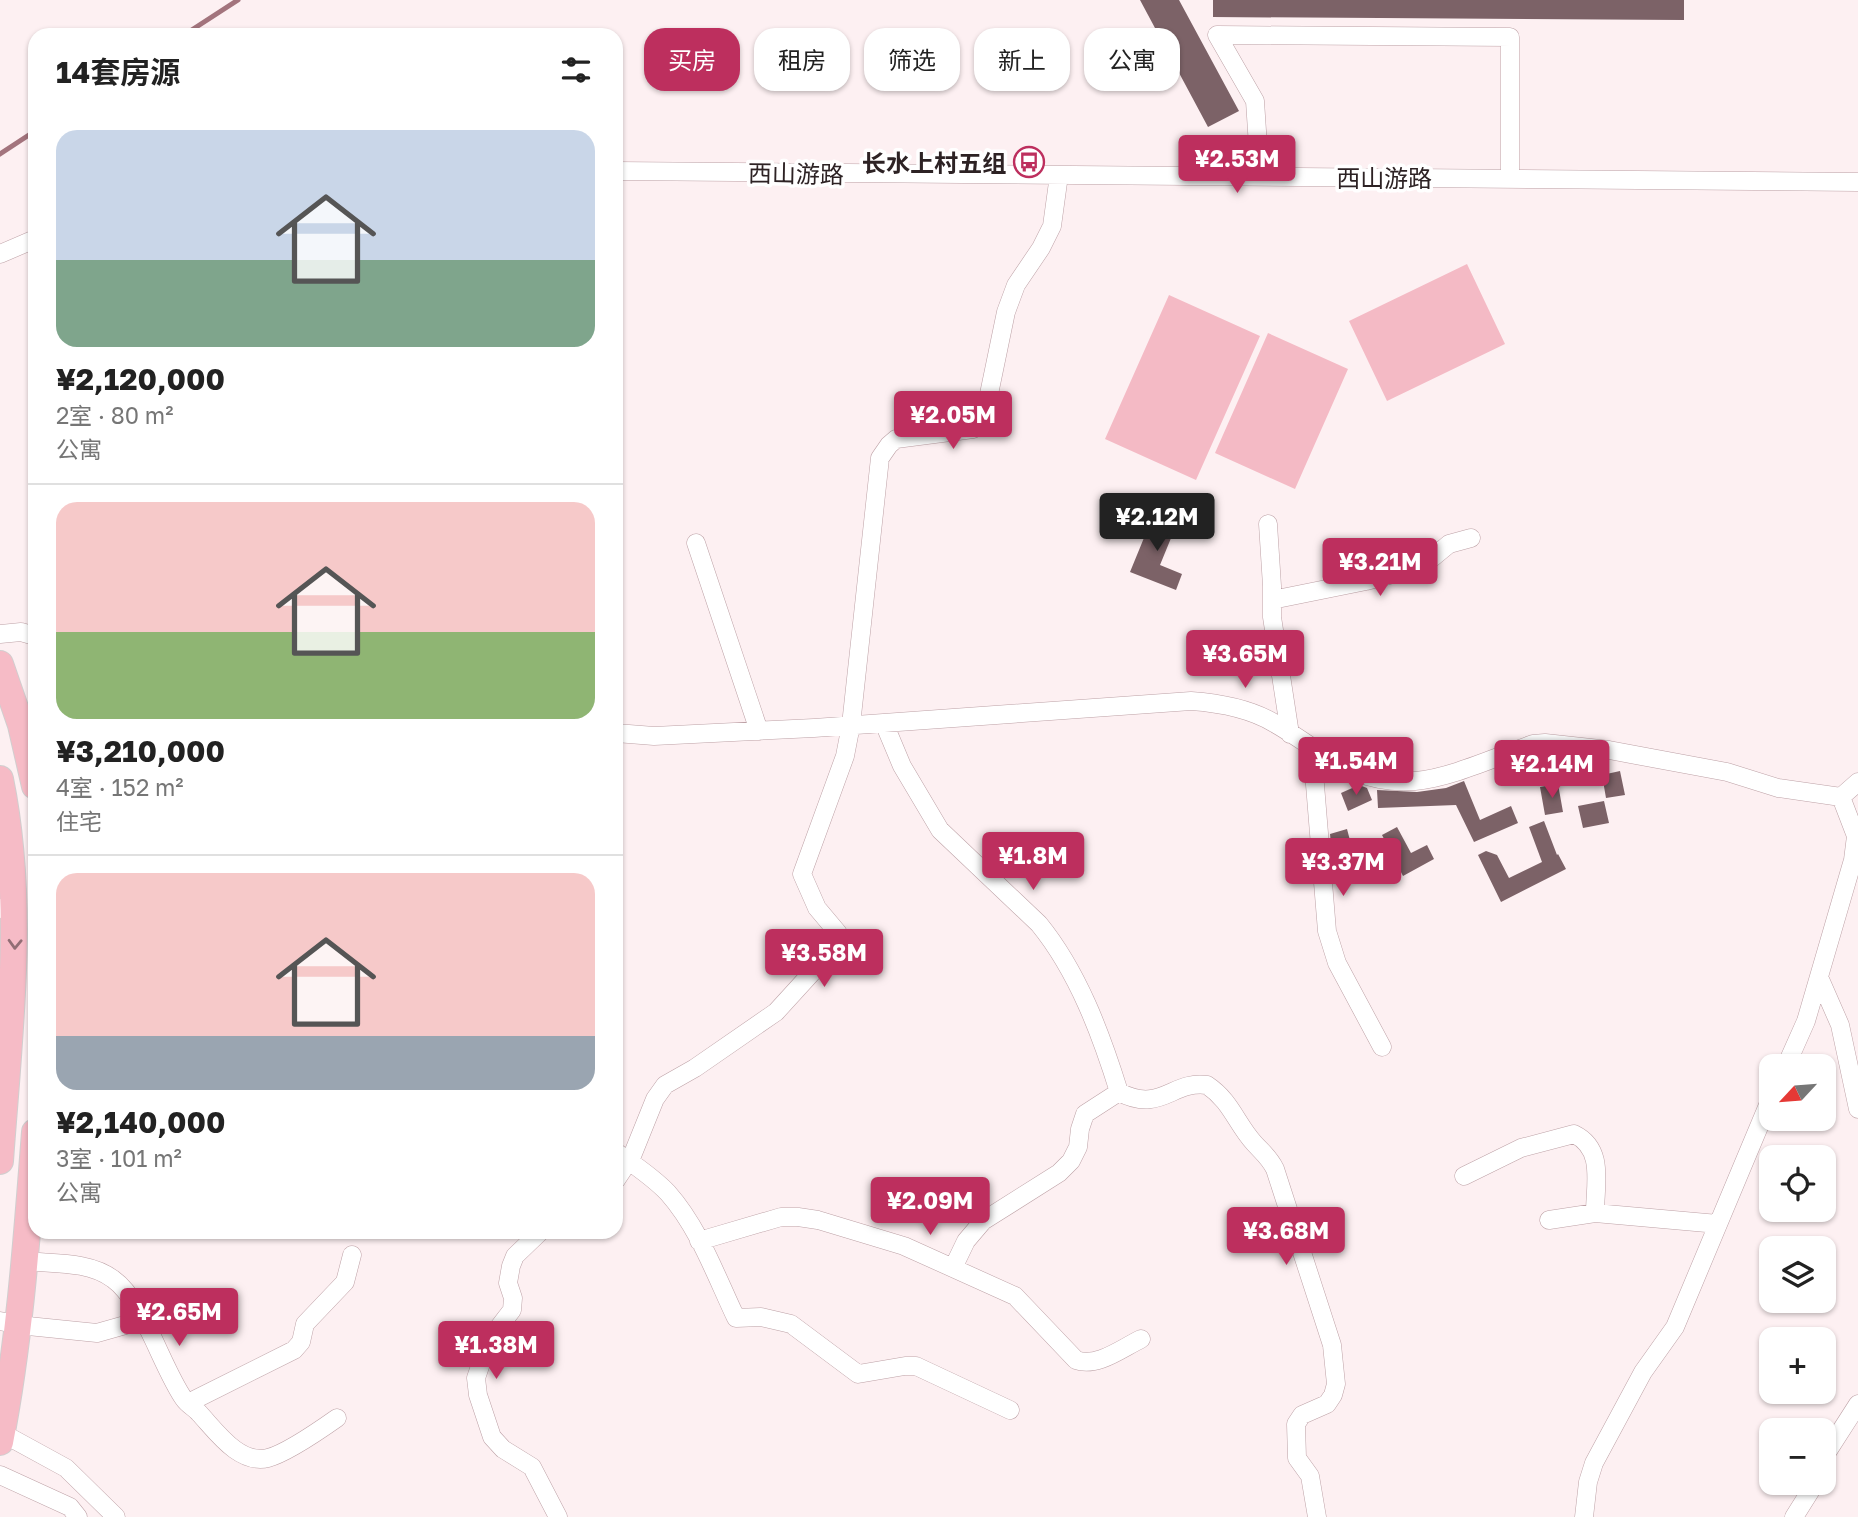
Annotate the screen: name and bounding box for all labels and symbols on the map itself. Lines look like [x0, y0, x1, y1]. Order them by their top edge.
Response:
pin: ¥2.53M [1180, 136, 1294, 195]
bus stop icon: 长水上村五组 [1012, 145, 1046, 179]
place label: 长水上村五组 [862, 148, 1006, 177]
street label: 西山游路 [748, 158, 844, 188]
street label: 西山游路 [1336, 163, 1432, 192]
pin: ¥2.05M [896, 392, 1010, 451]
pin: ¥2.12M [1100, 494, 1214, 553]
pin: ¥3.21M [1323, 538, 1437, 598]
pin: ¥3.65M [1188, 630, 1302, 690]
pin: ¥1.54M [1299, 738, 1413, 797]
pin: ¥2.14M [1495, 740, 1609, 800]
pin: ¥1.8M [984, 832, 1082, 892]
pin: ¥3.37M [1286, 838, 1400, 898]
pin: ¥3.58M [767, 930, 881, 989]
one-way arrow [7, 939, 22, 950]
north arrow [1759, 1054, 1836, 1130]
pin: ¥2.09M [873, 1178, 987, 1237]
pin: ¥3.68M [1229, 1208, 1343, 1267]
pin: ¥2.65M [122, 1288, 236, 1348]
pin: ¥1.38M [439, 1322, 553, 1381]

